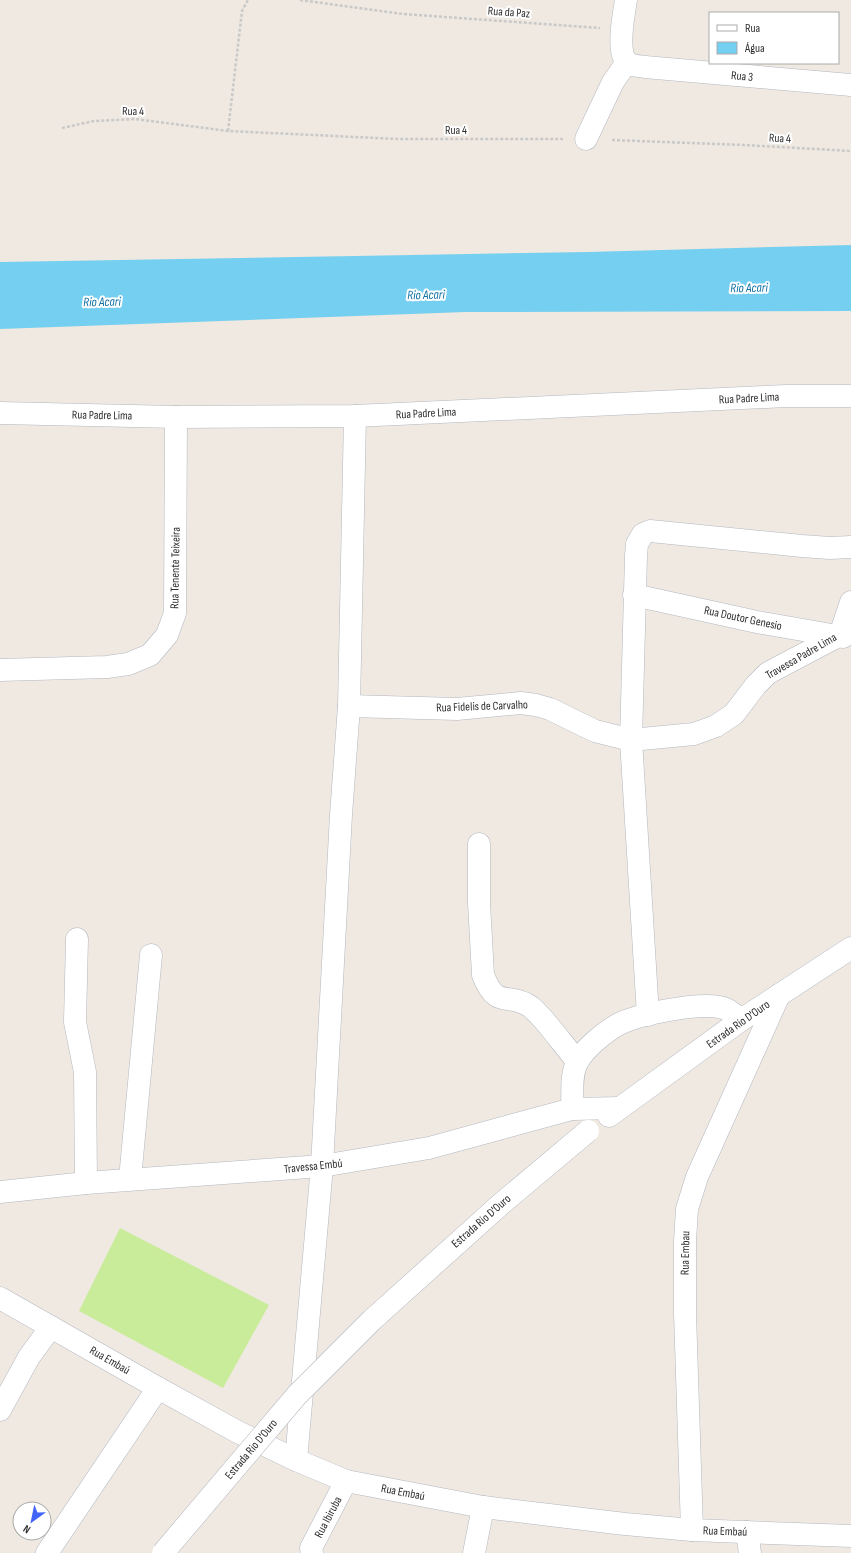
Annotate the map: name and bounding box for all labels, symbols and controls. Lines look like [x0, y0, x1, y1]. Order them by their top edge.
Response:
street label: Rua da Paz [487, 4, 531, 22]
legend [709, 12, 839, 64]
text: Rua [745, 21, 761, 36]
text: Água [744, 41, 765, 56]
street label: Rua 3 [730, 68, 754, 85]
street label: Rua 4 [122, 104, 144, 119]
street label: Rua 4 [445, 123, 467, 138]
street label: Rua 4 [769, 130, 791, 147]
water label: Rio Acari [730, 280, 769, 296]
water label: Rio Acari [407, 287, 446, 303]
water label: Rio Acari [83, 294, 122, 310]
street label: Rua Padre Lima [718, 389, 780, 408]
street label: Rua Padre Lima [395, 404, 457, 423]
street label: Rua Padre Lima [72, 407, 133, 424]
street label: Rua Tenente Teixeira [167, 527, 184, 609]
street label: Rua Doutor Genesio [703, 603, 783, 634]
street label: Travessa Padre Lima [763, 630, 840, 683]
street label: Rua Fidelis de Carvalho [436, 697, 528, 716]
street label: Estrada Rio D'Ouro [704, 997, 773, 1052]
street label: Travessa Embú [283, 1156, 343, 1177]
street label: Estrada Rio D'Ouro [449, 1191, 514, 1251]
street label: Rua Embau [678, 1231, 693, 1275]
street label: Rua Embaú [87, 1343, 133, 1378]
street label: Estrada Rio D'Ouro [222, 1416, 281, 1482]
street label: Rua Embaú [380, 1481, 426, 1504]
street label: Rua Ibiruba [311, 1494, 346, 1541]
north arrow [12, 1501, 52, 1541]
text: N [21, 1522, 33, 1536]
street label: Rua Embaú [703, 1523, 747, 1540]

